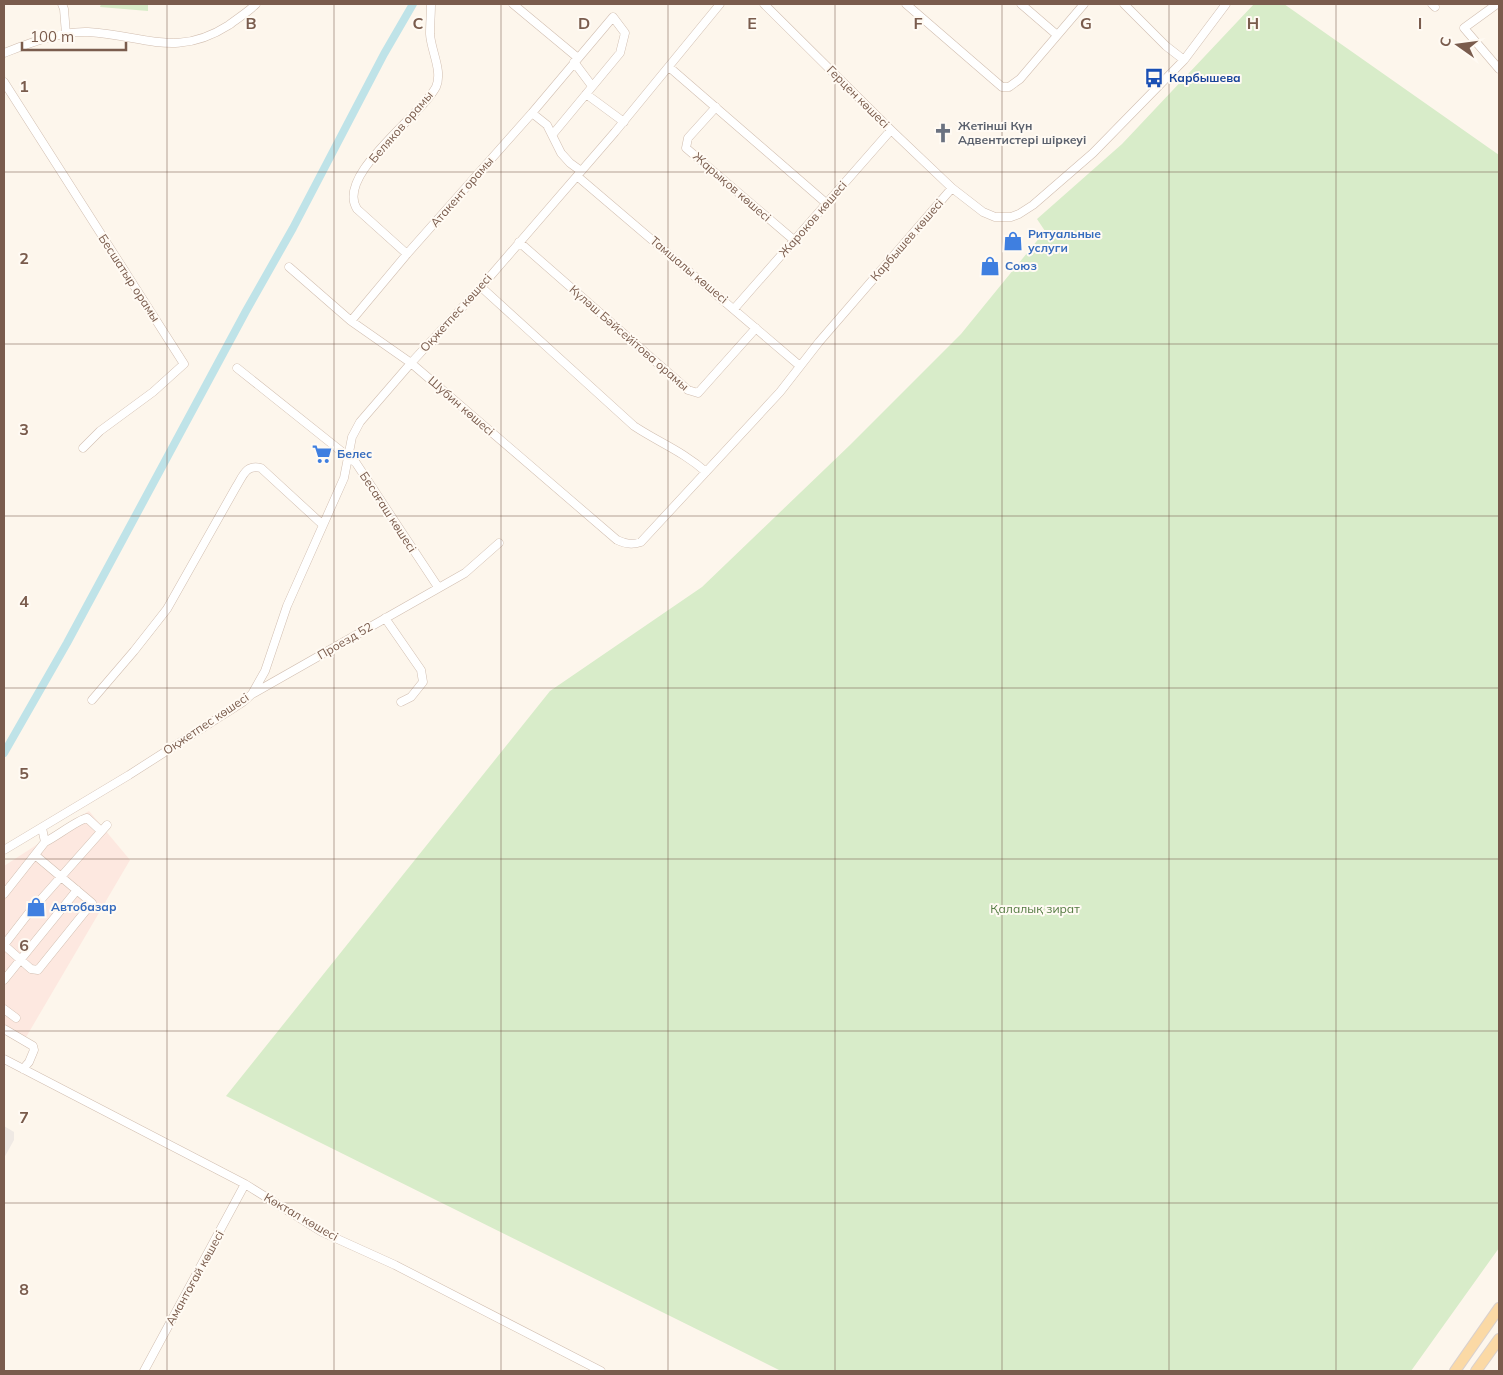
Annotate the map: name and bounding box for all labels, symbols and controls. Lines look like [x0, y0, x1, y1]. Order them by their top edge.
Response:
text: B [245, 13, 257, 33]
text: C [413, 13, 424, 33]
text: D [578, 13, 590, 33]
text: E [747, 13, 757, 33]
text: F [913, 13, 923, 33]
text: G [1080, 13, 1092, 33]
text: H [1247, 13, 1259, 33]
text: I [1418, 13, 1422, 33]
scale bar [22, 20, 126, 52]
north arrow [1433, 20, 1483, 70]
text: 100 m [30, 27, 74, 46]
text: С [1435, 35, 1455, 49]
street label: Герцен көшесі [824, 62, 893, 131]
bus stop icon: Карбышева [1143, 67, 1165, 89]
place label: Карбышева [1169, 70, 1241, 85]
text: 1 [19, 76, 29, 96]
street label: Беляков орамы [365, 88, 436, 166]
place label: Жетінші Күн Адвентистері шіркеуі [958, 118, 1086, 147]
church icon: Жетінші Күн Адвентистері шіркеуі [932, 122, 954, 144]
street label: Жарықов көшесі [690, 149, 774, 225]
street label: Атакент орамы [427, 153, 496, 230]
street label: Жароков көшесі [776, 178, 850, 260]
street label: Карбышев көшесі [867, 196, 946, 284]
place label: Ритуальные услуги [1028, 226, 1101, 255]
shop icon: Ритуальные услуги [1002, 230, 1024, 252]
street label: Бесшатыр орамы [96, 231, 163, 324]
street label: Тамшалы көшесі [647, 233, 731, 307]
text: 2 [19, 248, 29, 268]
shop icon: Союз [979, 255, 1001, 277]
place label: Союз [1005, 258, 1037, 273]
street label: Оқжетпес көшесі [417, 270, 495, 355]
street label: Күләш Бәйсейітова орамы [567, 282, 692, 394]
street label: Шубин көшесі [425, 373, 498, 438]
text: 3 [19, 419, 29, 439]
supermarket icon: Белес [311, 443, 333, 465]
place label: Белес [337, 446, 372, 461]
street label: Бесағаш көшесі [357, 469, 420, 555]
text: 4 [19, 591, 29, 611]
street label: Проезд 52 [315, 619, 375, 662]
street label: Оқжетпес көшесі [160, 689, 251, 758]
text: 5 [19, 763, 29, 783]
shop icon: Автобазар [25, 896, 47, 918]
place label: Автобазар [51, 899, 117, 914]
park label: Қалалық зират [990, 901, 1080, 916]
text: 6 [19, 935, 29, 955]
text: 7 [19, 1107, 29, 1127]
street label: Көктал көшесі [262, 1189, 341, 1244]
street label: Амантоғай көшесі [162, 1228, 227, 1328]
text: 8 [19, 1279, 29, 1299]

